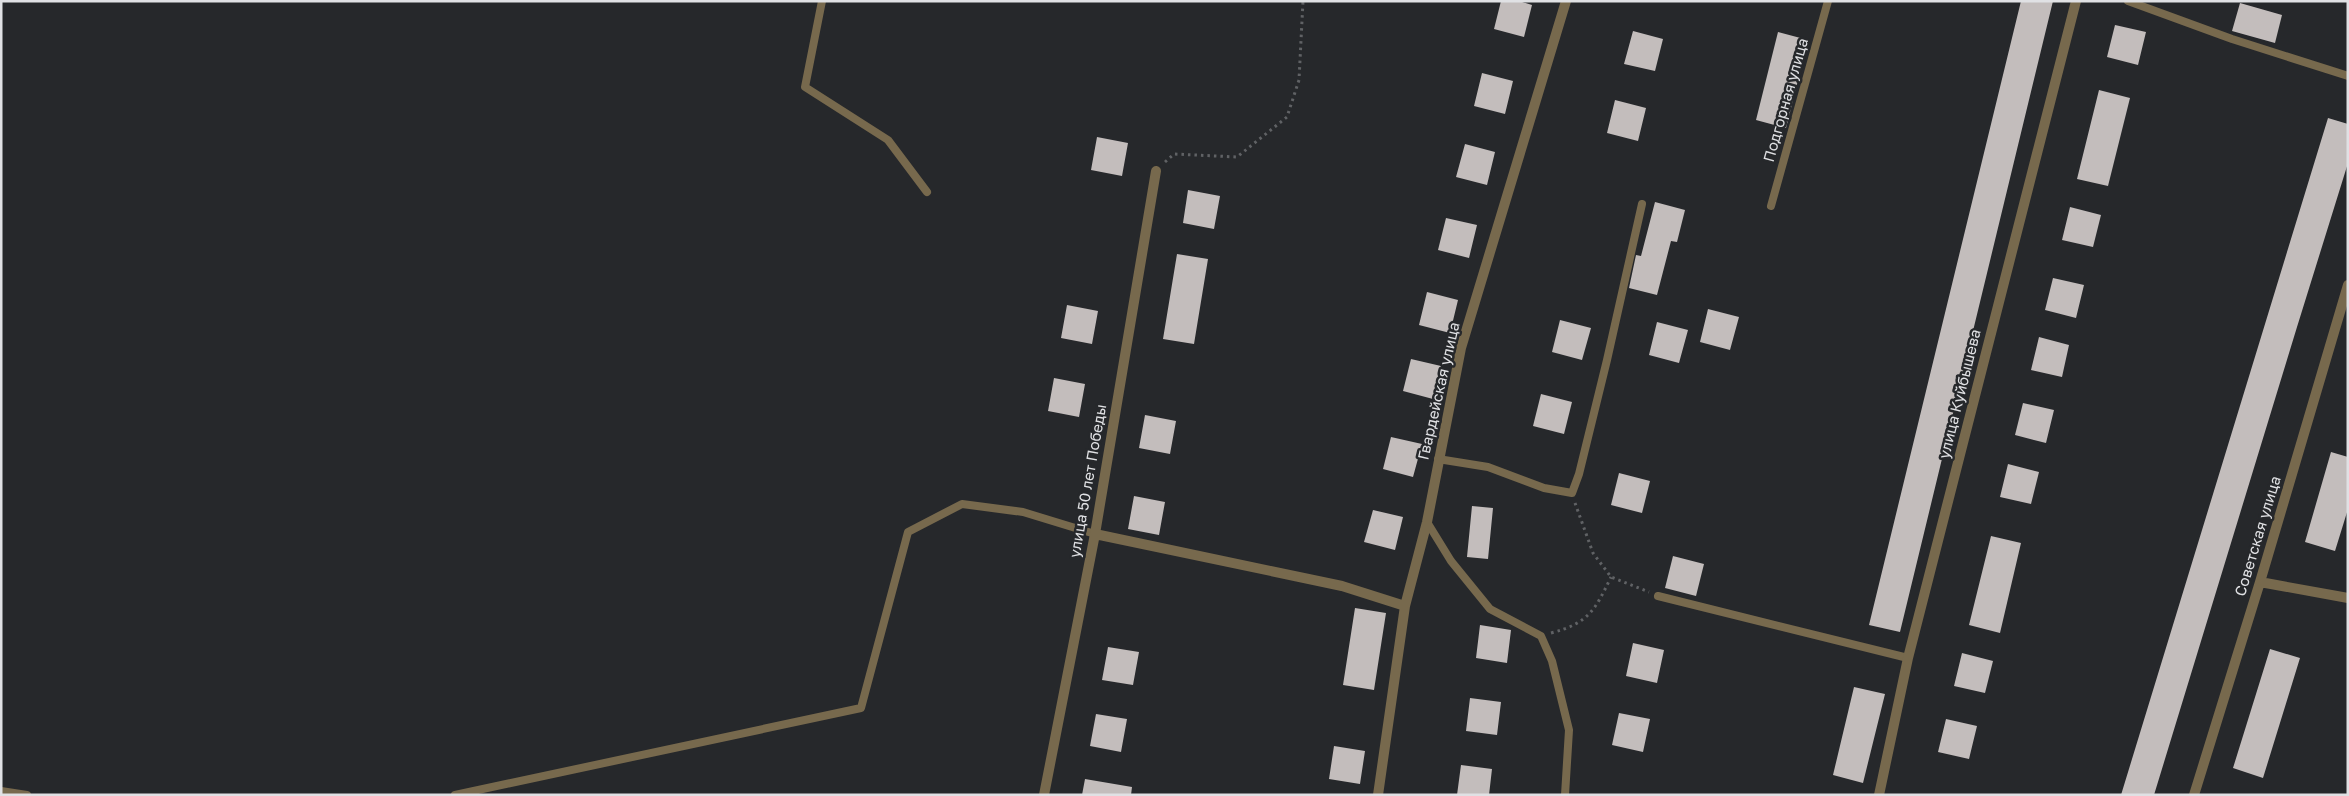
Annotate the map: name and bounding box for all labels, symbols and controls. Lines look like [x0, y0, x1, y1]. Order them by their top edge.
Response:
street label: Подгорная улица [1759, 36, 1811, 164]
street label: Гвардейская улица [1413, 320, 1463, 462]
street label: улица Куйбышева [1934, 327, 1984, 460]
street label: улица 50 лет Победы [1065, 403, 1109, 559]
street label: Советская улица [2230, 473, 2284, 598]

